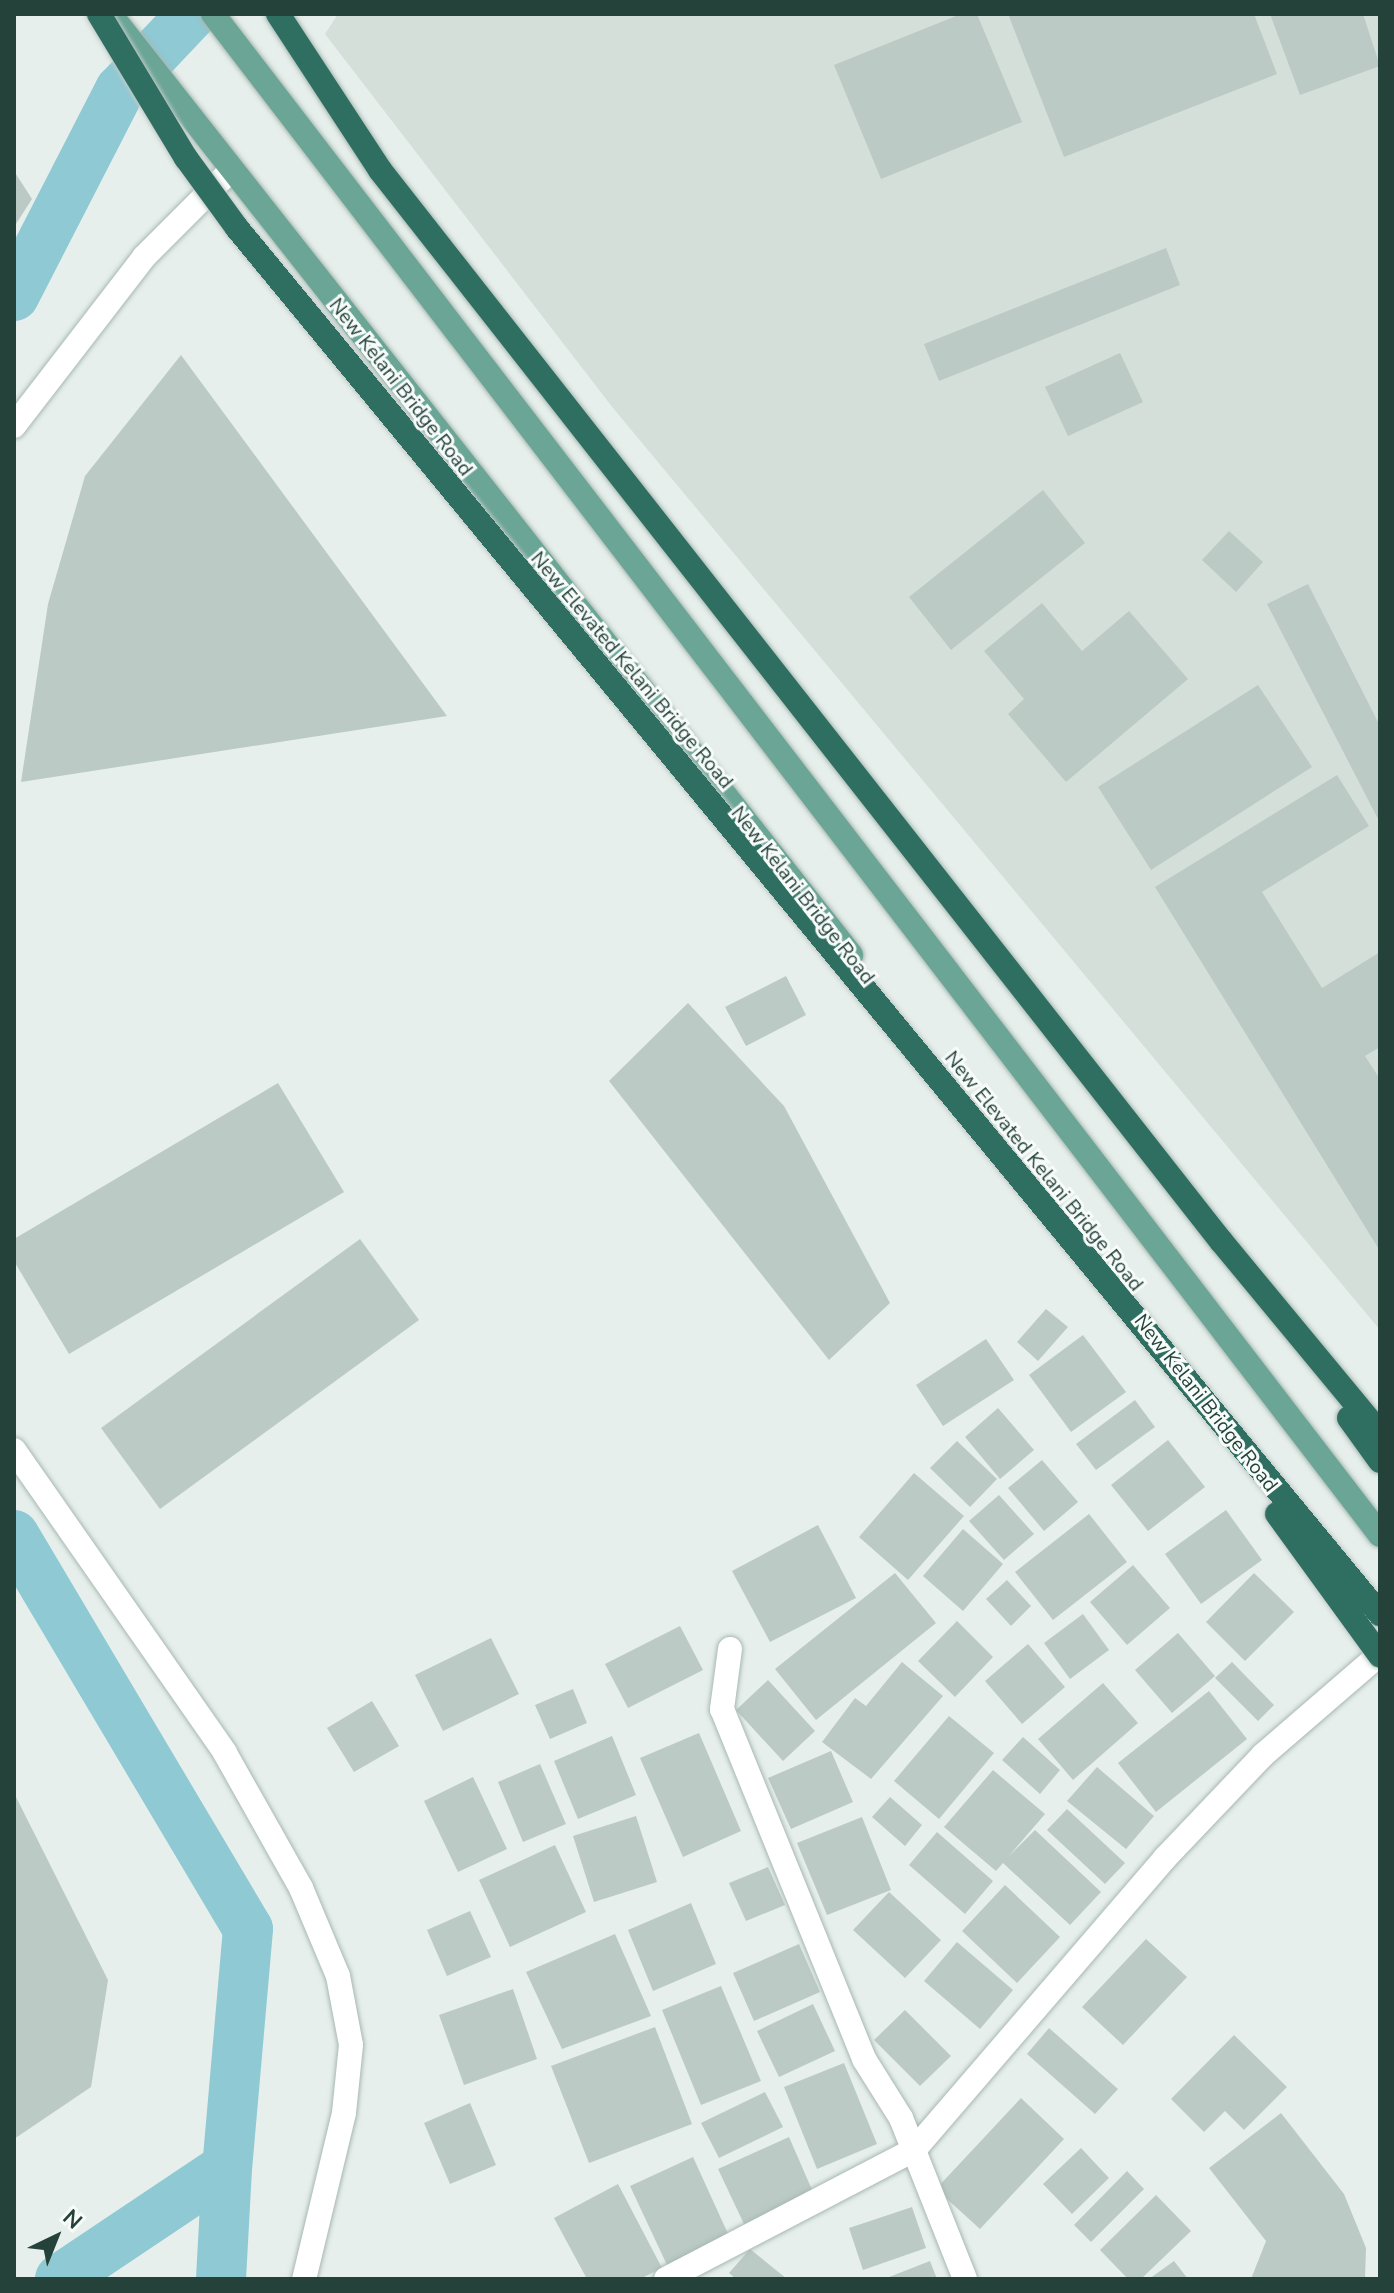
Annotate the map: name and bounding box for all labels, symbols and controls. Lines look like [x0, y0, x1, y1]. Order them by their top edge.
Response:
street label: New Kelani Bridge Road [324, 293, 478, 481]
street label: New Elevated Kelani Bridge Road [526, 547, 738, 793]
street label: New Kelani Bridge Road [726, 801, 880, 989]
street label: New Elevated Kelani Bridge Road [940, 1046, 1148, 1296]
street label: New Kelani Bridge Road [1129, 1309, 1283, 1497]
north arrow [16, 2197, 96, 2277]
text: N [56, 2203, 89, 2236]

